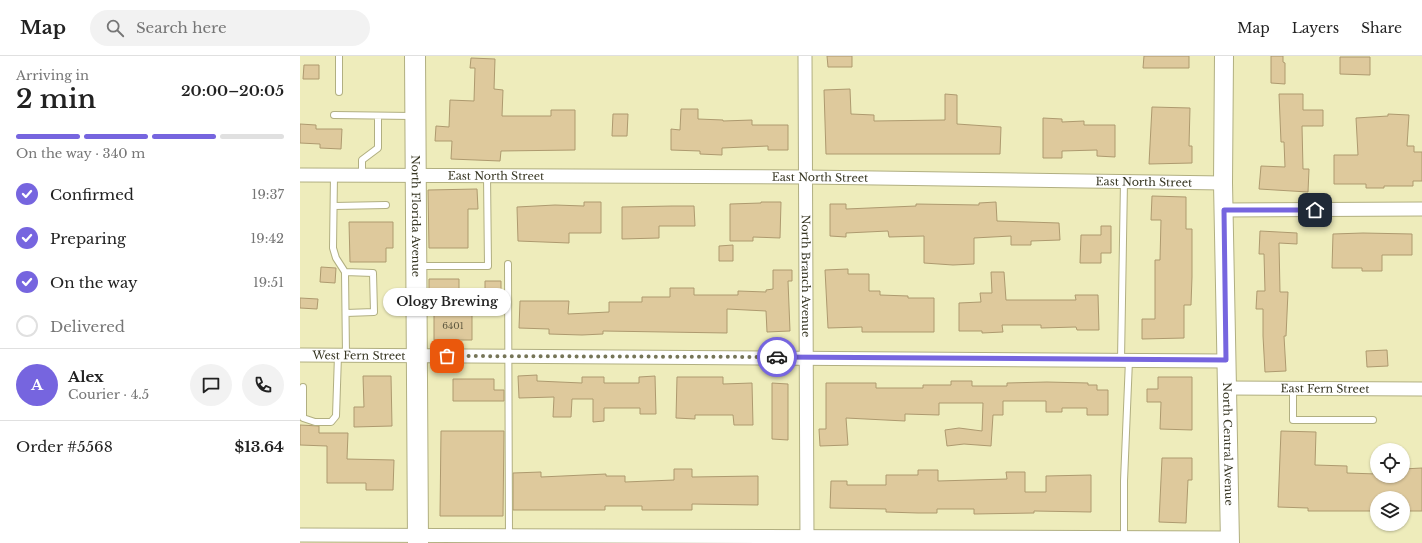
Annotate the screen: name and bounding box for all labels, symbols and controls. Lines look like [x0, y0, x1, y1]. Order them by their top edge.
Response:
search box [90, 10, 370, 46]
text: Map [20, 16, 66, 39]
icon: search [104, 17, 126, 39]
text: Search here [136, 18, 227, 37]
text: Map [1237, 19, 1270, 37]
text: Layers [1292, 19, 1339, 37]
text: Share [1361, 19, 1402, 37]
text: Arriving in [16, 67, 89, 84]
text: 20:00–20:05 [181, 81, 284, 100]
text: 2 min [16, 83, 96, 115]
text: On the way · 340 m [16, 145, 145, 162]
street label: North Florida Avenue [409, 155, 423, 277]
street label: East North Street [448, 169, 545, 183]
street label: East North Street [772, 170, 869, 185]
street label: East North Street [1096, 174, 1193, 190]
icon: check [16, 183, 38, 205]
text: Confirmed [50, 185, 134, 204]
text: 19:37 [252, 186, 284, 203]
pin [1298, 193, 1332, 227]
icon: home [1304, 199, 1326, 221]
street label: North Branch Avenue [799, 215, 813, 337]
icon: check [16, 227, 38, 249]
text: Preparing [50, 229, 126, 248]
text: 19:42 [251, 230, 284, 247]
icon: check [16, 271, 38, 293]
text: On the way [50, 273, 138, 292]
text: 19:51 [253, 274, 284, 291]
callout: Ology Brewing [383, 288, 511, 316]
text: Ology Brewing [396, 293, 498, 310]
text: Delivered [50, 317, 125, 336]
house number: 6401 [442, 320, 464, 331]
courier [757, 337, 797, 377]
pin [430, 339, 464, 373]
icon: bag [436, 345, 458, 367]
icon: car [766, 346, 788, 368]
street label: West Fern Street [311, 348, 406, 363]
button: chat [190, 364, 232, 406]
button: phone [242, 364, 284, 406]
text: Alex [68, 367, 104, 386]
text: A [31, 375, 43, 394]
street label: East Fern Street [1281, 381, 1370, 396]
street label: North Central Avenue [1220, 382, 1236, 506]
text: Courier · 4.5 [68, 386, 149, 403]
text: Order #5568 [16, 437, 113, 456]
text: $13.64 [234, 437, 284, 456]
map controls [1370, 443, 1410, 531]
button: locate [1370, 443, 1410, 483]
button: layers [1370, 491, 1410, 531]

